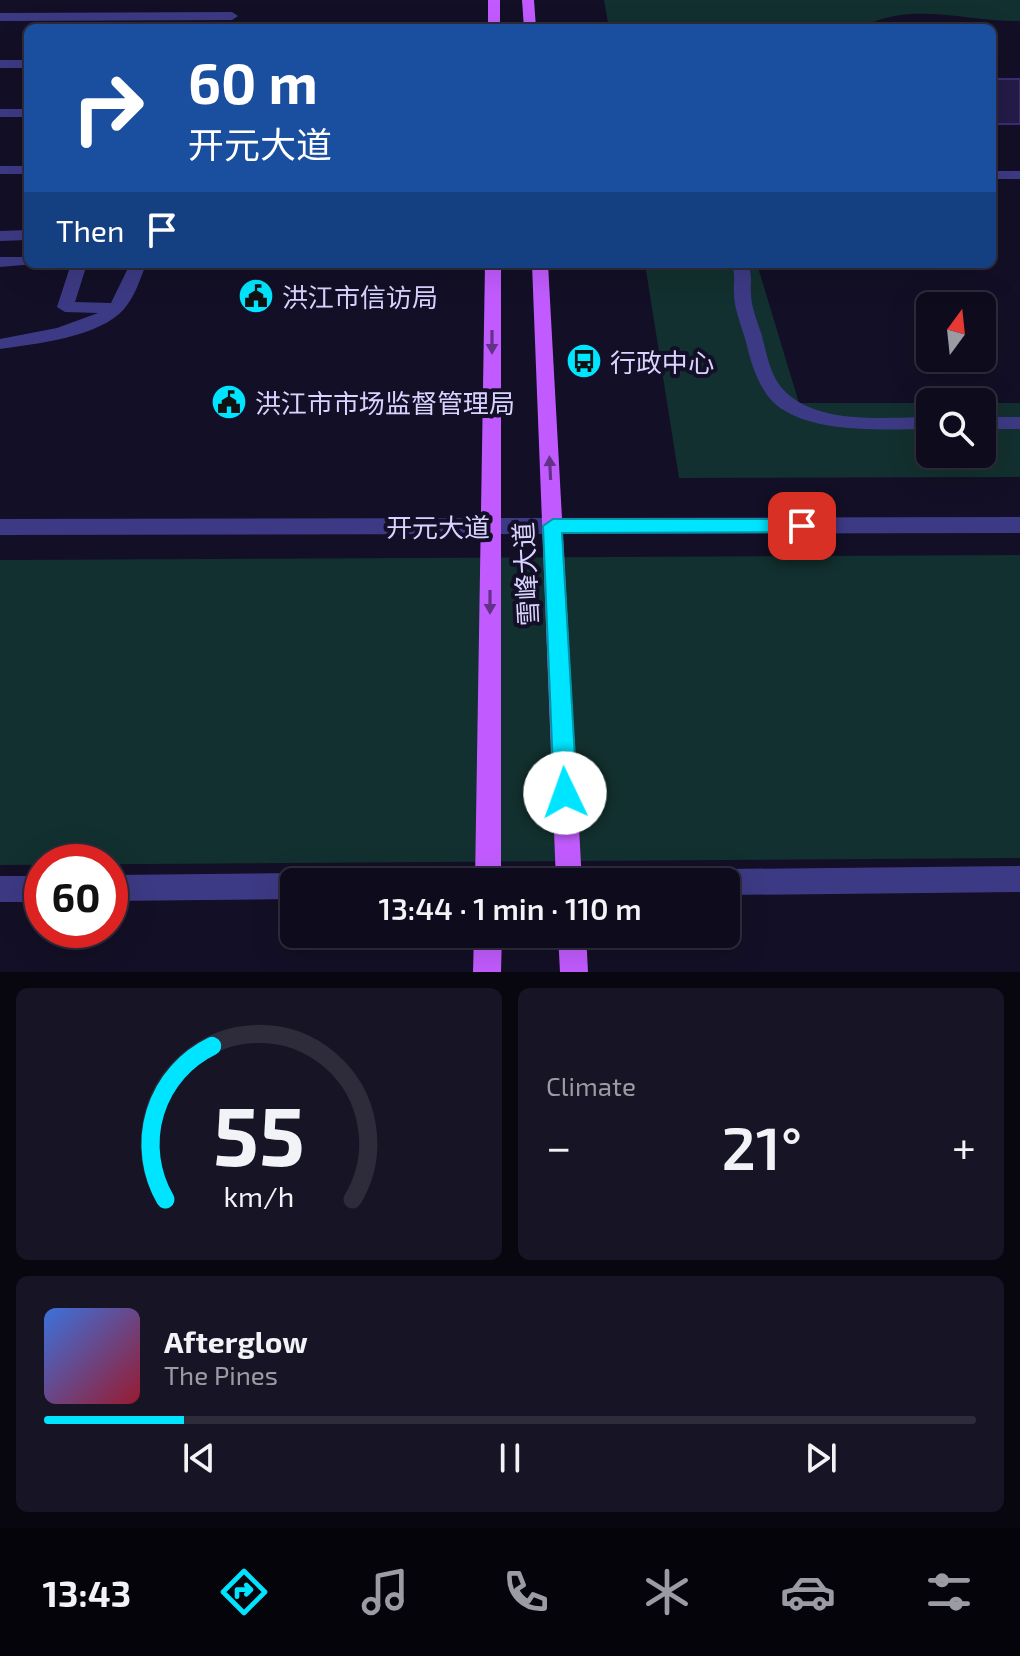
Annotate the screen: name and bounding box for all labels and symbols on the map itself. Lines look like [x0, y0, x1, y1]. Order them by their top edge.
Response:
public building icon: 洪江市信访局 [237, 277, 275, 315]
place label: 洪江市信访局 [282, 281, 438, 312]
north arrow [916, 292, 996, 372]
one-way arrow [486, 330, 498, 355]
bus stop icon: 行政中心 [565, 342, 603, 380]
place label: 行政中心 [610, 346, 714, 377]
public building icon: 洪江市市场监督管理局 [210, 383, 248, 421]
place label: 洪江市市场监督管理局 [255, 387, 515, 418]
one-way arrow [543, 455, 556, 480]
pin [768, 492, 836, 560]
street label: 开元大道 [386, 511, 490, 542]
street label: 雪峰大道 [507, 521, 543, 627]
one-way arrow [484, 590, 496, 615]
position arrow [523, 751, 607, 835]
speed limit sign: 60 [24, 844, 128, 948]

